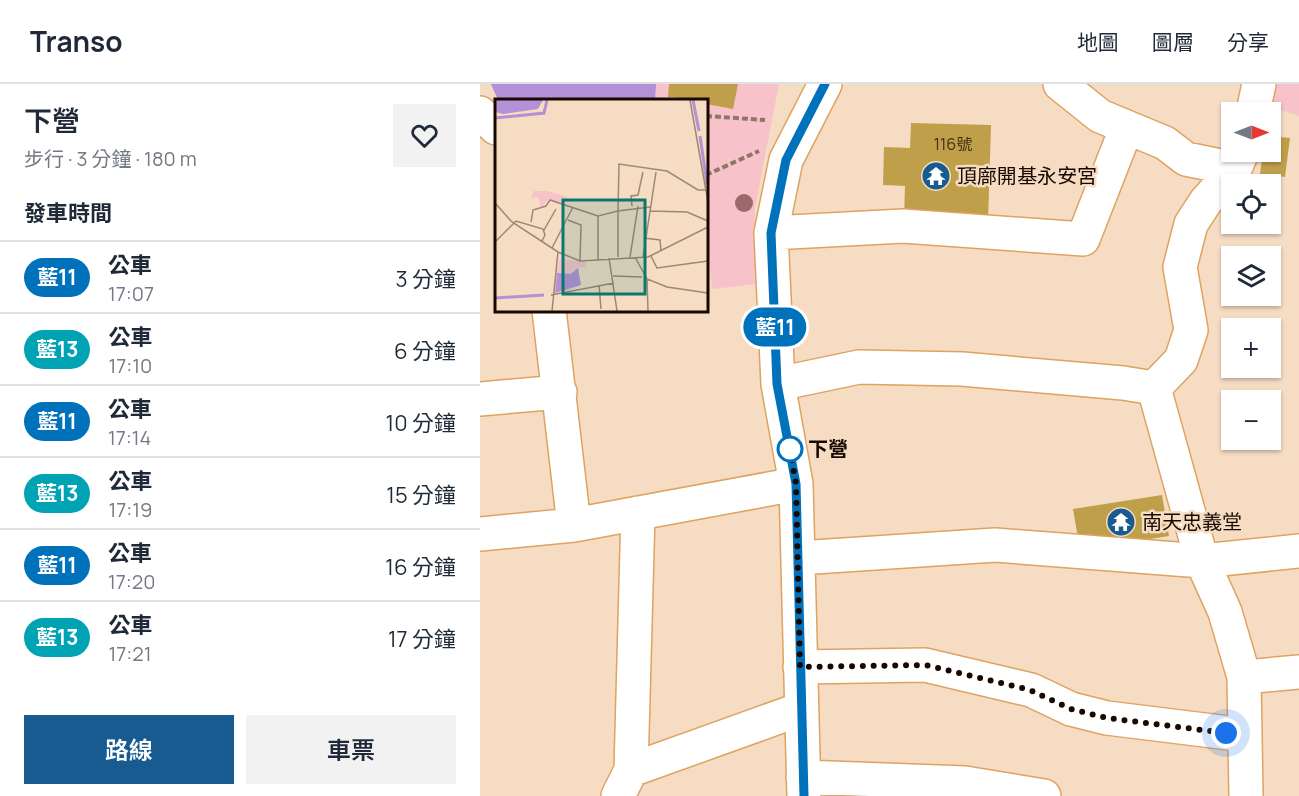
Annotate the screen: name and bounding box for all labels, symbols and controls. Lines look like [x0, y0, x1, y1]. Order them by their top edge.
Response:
text: Transo [30, 22, 123, 60]
text: 地圖 [1077, 28, 1119, 56]
text: 圖層 [1152, 28, 1194, 56]
text: 分享 [1227, 28, 1269, 56]
inset map [495, 99, 708, 312]
text: 下營 [24, 101, 80, 139]
north arrow [1221, 102, 1281, 162]
map controls [1221, 102, 1281, 450]
button: heart [393, 104, 456, 167]
house number: 116號 [934, 133, 972, 155]
text: 步行 · 3 分鐘 · 180 m [24, 145, 197, 172]
temple icon: 頂廍開基永安宮 [920, 160, 952, 192]
place label: 頂廍開基永安宮 [957, 162, 1097, 189]
button: locate [1221, 174, 1281, 234]
text: 發車時間 [24, 198, 112, 228]
button: layers [1221, 246, 1281, 306]
text: 公車 [108, 250, 152, 280]
text: 藍11 [37, 263, 77, 291]
text: 3 分鐘 [395, 264, 456, 294]
text: 17:07 [108, 280, 154, 307]
line badge: 藍11 [740, 308, 810, 346]
text: 藍11 [755, 313, 795, 341]
button: + [1221, 318, 1281, 378]
text: 公車 [108, 322, 152, 352]
text: 藍13 [36, 335, 78, 363]
text: 6 分鐘 [394, 336, 456, 366]
text: 17:10 [108, 352, 152, 379]
button: − [1221, 390, 1281, 450]
text: 公車 [108, 394, 152, 424]
text: 藍11 [37, 407, 77, 435]
text: 10 分鐘 [386, 408, 456, 438]
text: 17:14 [108, 424, 151, 451]
place label: 下營 [808, 435, 848, 462]
marker: 下營 [777, 436, 803, 462]
text: 公車 [108, 466, 152, 496]
text: 藍13 [36, 479, 78, 507]
text: 15 分鐘 [386, 480, 456, 510]
text: 17:19 [108, 496, 152, 523]
temple icon: 南天忠義堂 [1105, 506, 1137, 538]
place label: 南天忠義堂 [1142, 508, 1242, 535]
text: 公車 [108, 538, 152, 568]
text: 藍11 [37, 551, 77, 579]
text: 16 分鐘 [385, 552, 456, 582]
text: 17:20 [108, 568, 155, 595]
text: 公車 [108, 610, 152, 640]
text: 藍13 [36, 623, 78, 651]
text: 17 分鐘 [388, 624, 456, 654]
text: 17:21 [108, 640, 151, 667]
button: 路線 [24, 715, 234, 784]
button: 車票 [246, 715, 456, 784]
your location [1211, 718, 1241, 748]

